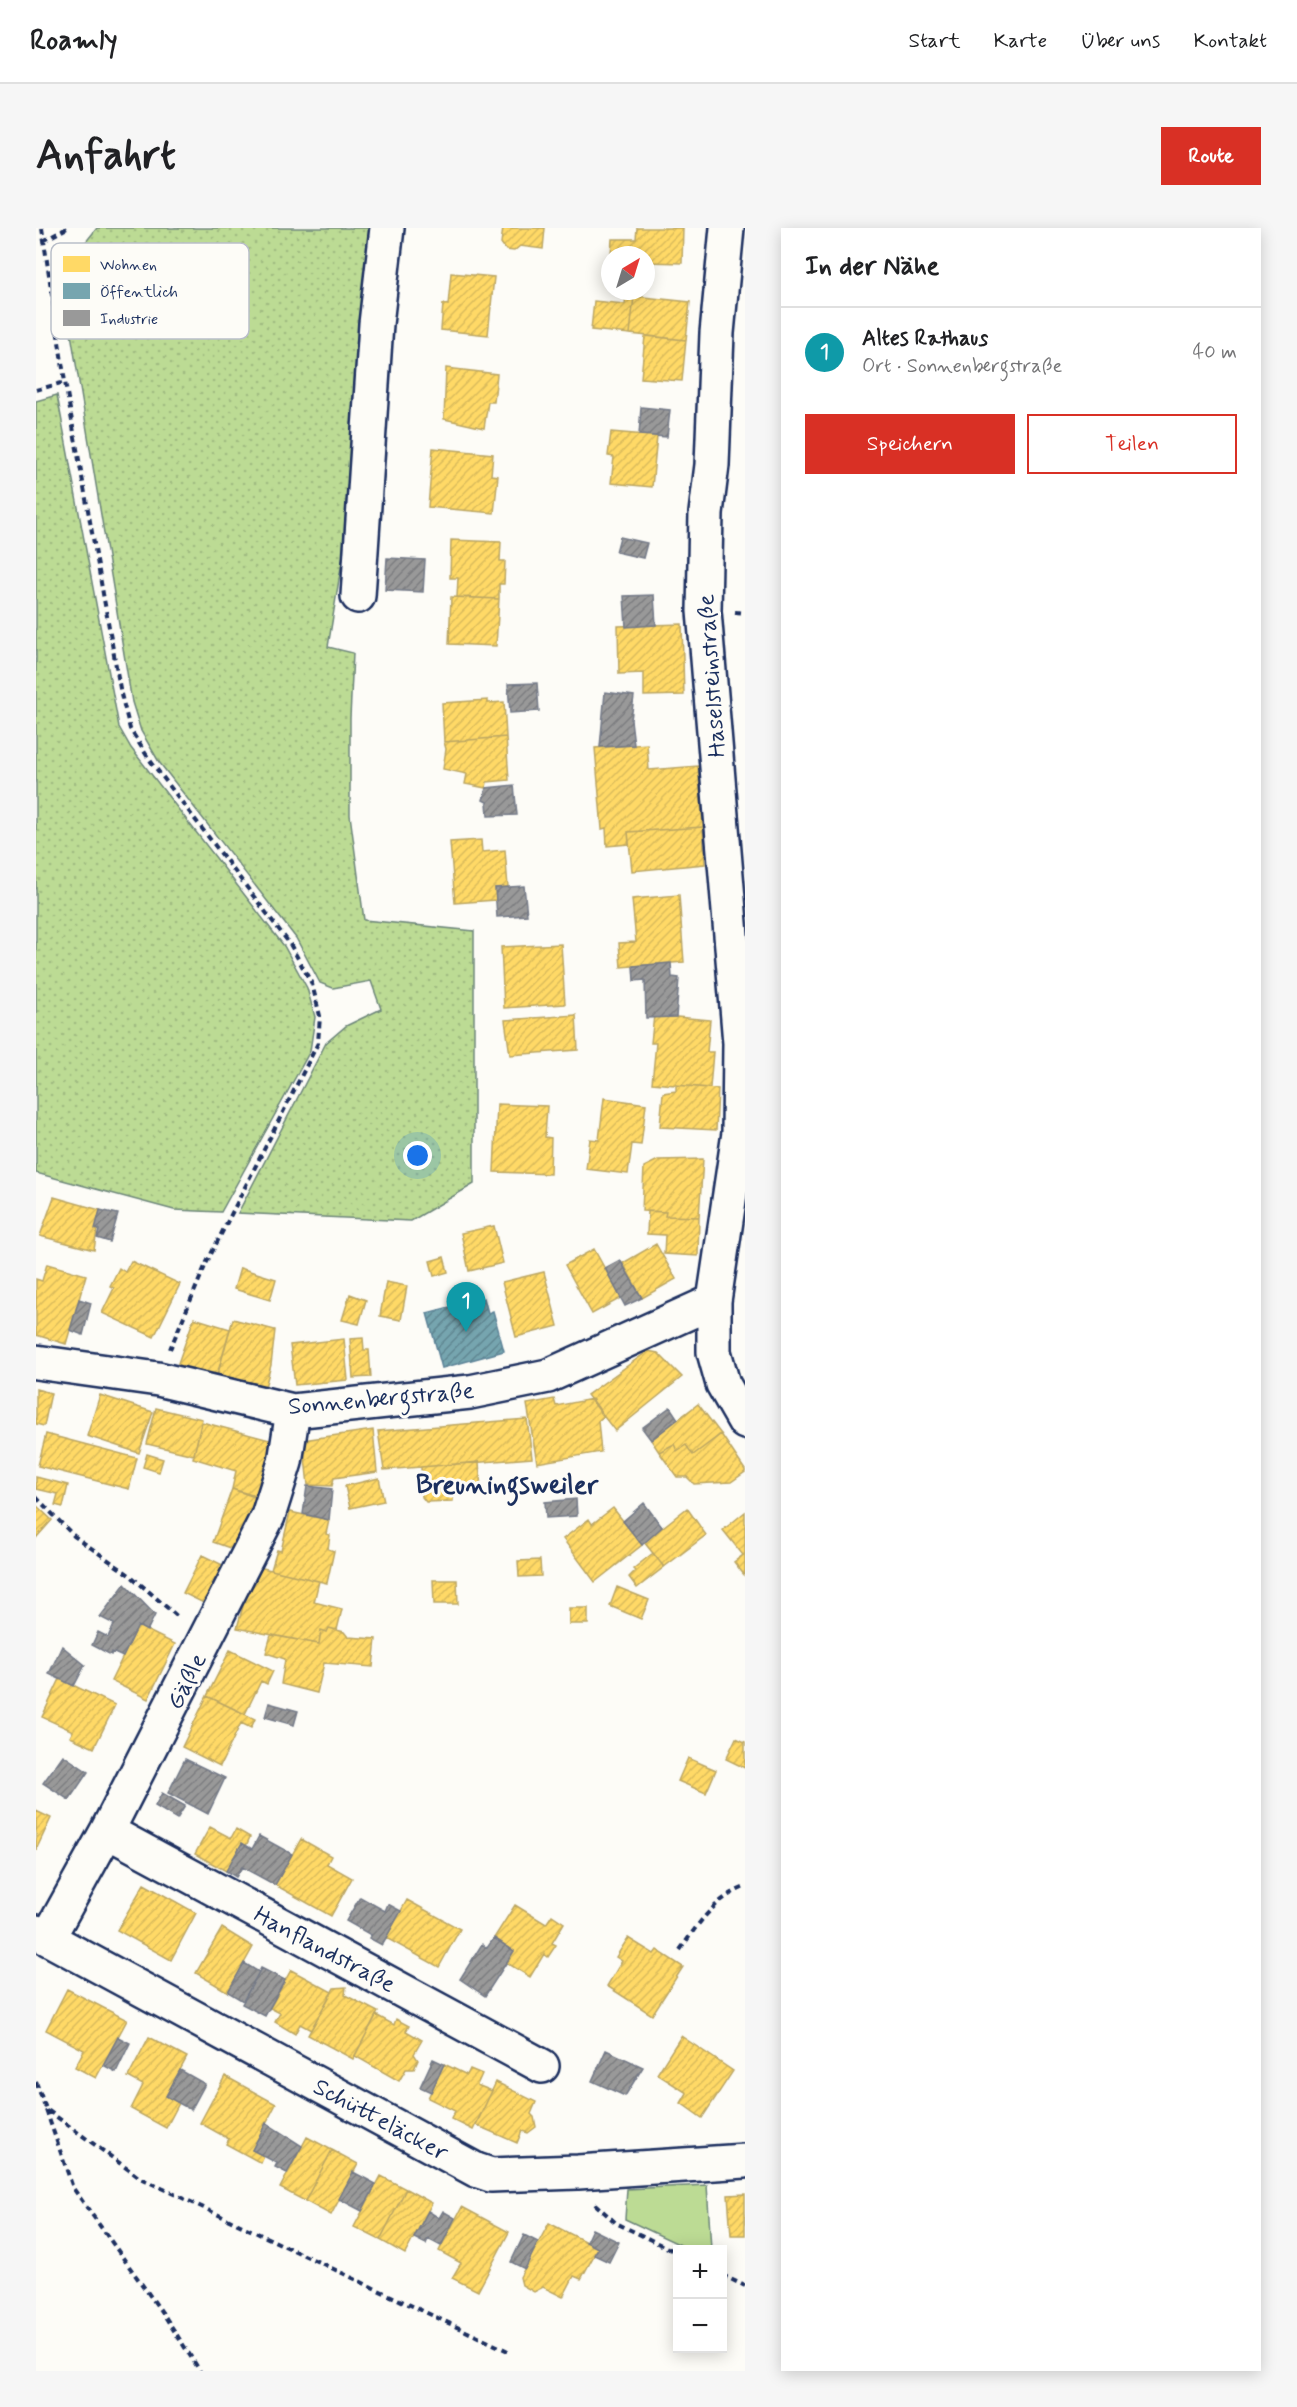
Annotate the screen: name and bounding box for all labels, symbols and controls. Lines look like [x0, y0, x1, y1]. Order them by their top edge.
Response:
text: Roamly [30, 23, 118, 60]
text: Start [909, 27, 961, 55]
text: Karte [994, 27, 1047, 55]
text: Über uns [1080, 27, 1160, 55]
text: Kontakt [1193, 27, 1267, 55]
button: Route [1161, 127, 1261, 185]
text: Anfahrt [36, 129, 176, 184]
legend [51, 243, 249, 339]
north arrow [601, 246, 655, 300]
text: In der Nähe [805, 250, 939, 284]
text: Wohnen [100, 255, 157, 276]
text: Öffentlich [100, 282, 178, 303]
text: Industrie [100, 309, 158, 330]
text: Altes Rathaus [862, 325, 988, 353]
text: 1 [820, 339, 829, 366]
text: 40 m [1193, 339, 1237, 366]
text: Ort · Sonnenbergstraße [862, 353, 1062, 380]
button: Speichern [805, 414, 1015, 474]
button: Teilen [1027, 414, 1237, 474]
street label: Haselsteinstraße [691, 593, 734, 759]
your location [403, 1141, 432, 1170]
pin: 1 [446, 1282, 486, 1332]
street label: Sonnenbergstraße [287, 1376, 476, 1426]
district label: Breuningsweiler [416, 1468, 599, 1506]
street label: Gäßle [160, 1648, 215, 1715]
street label: Hanflandstraße [248, 1900, 401, 2001]
street label: Schütteläcker [307, 2072, 454, 2169]
map controls [673, 2245, 727, 2353]
button: + [673, 2245, 727, 2299]
button: − [673, 2299, 727, 2353]

